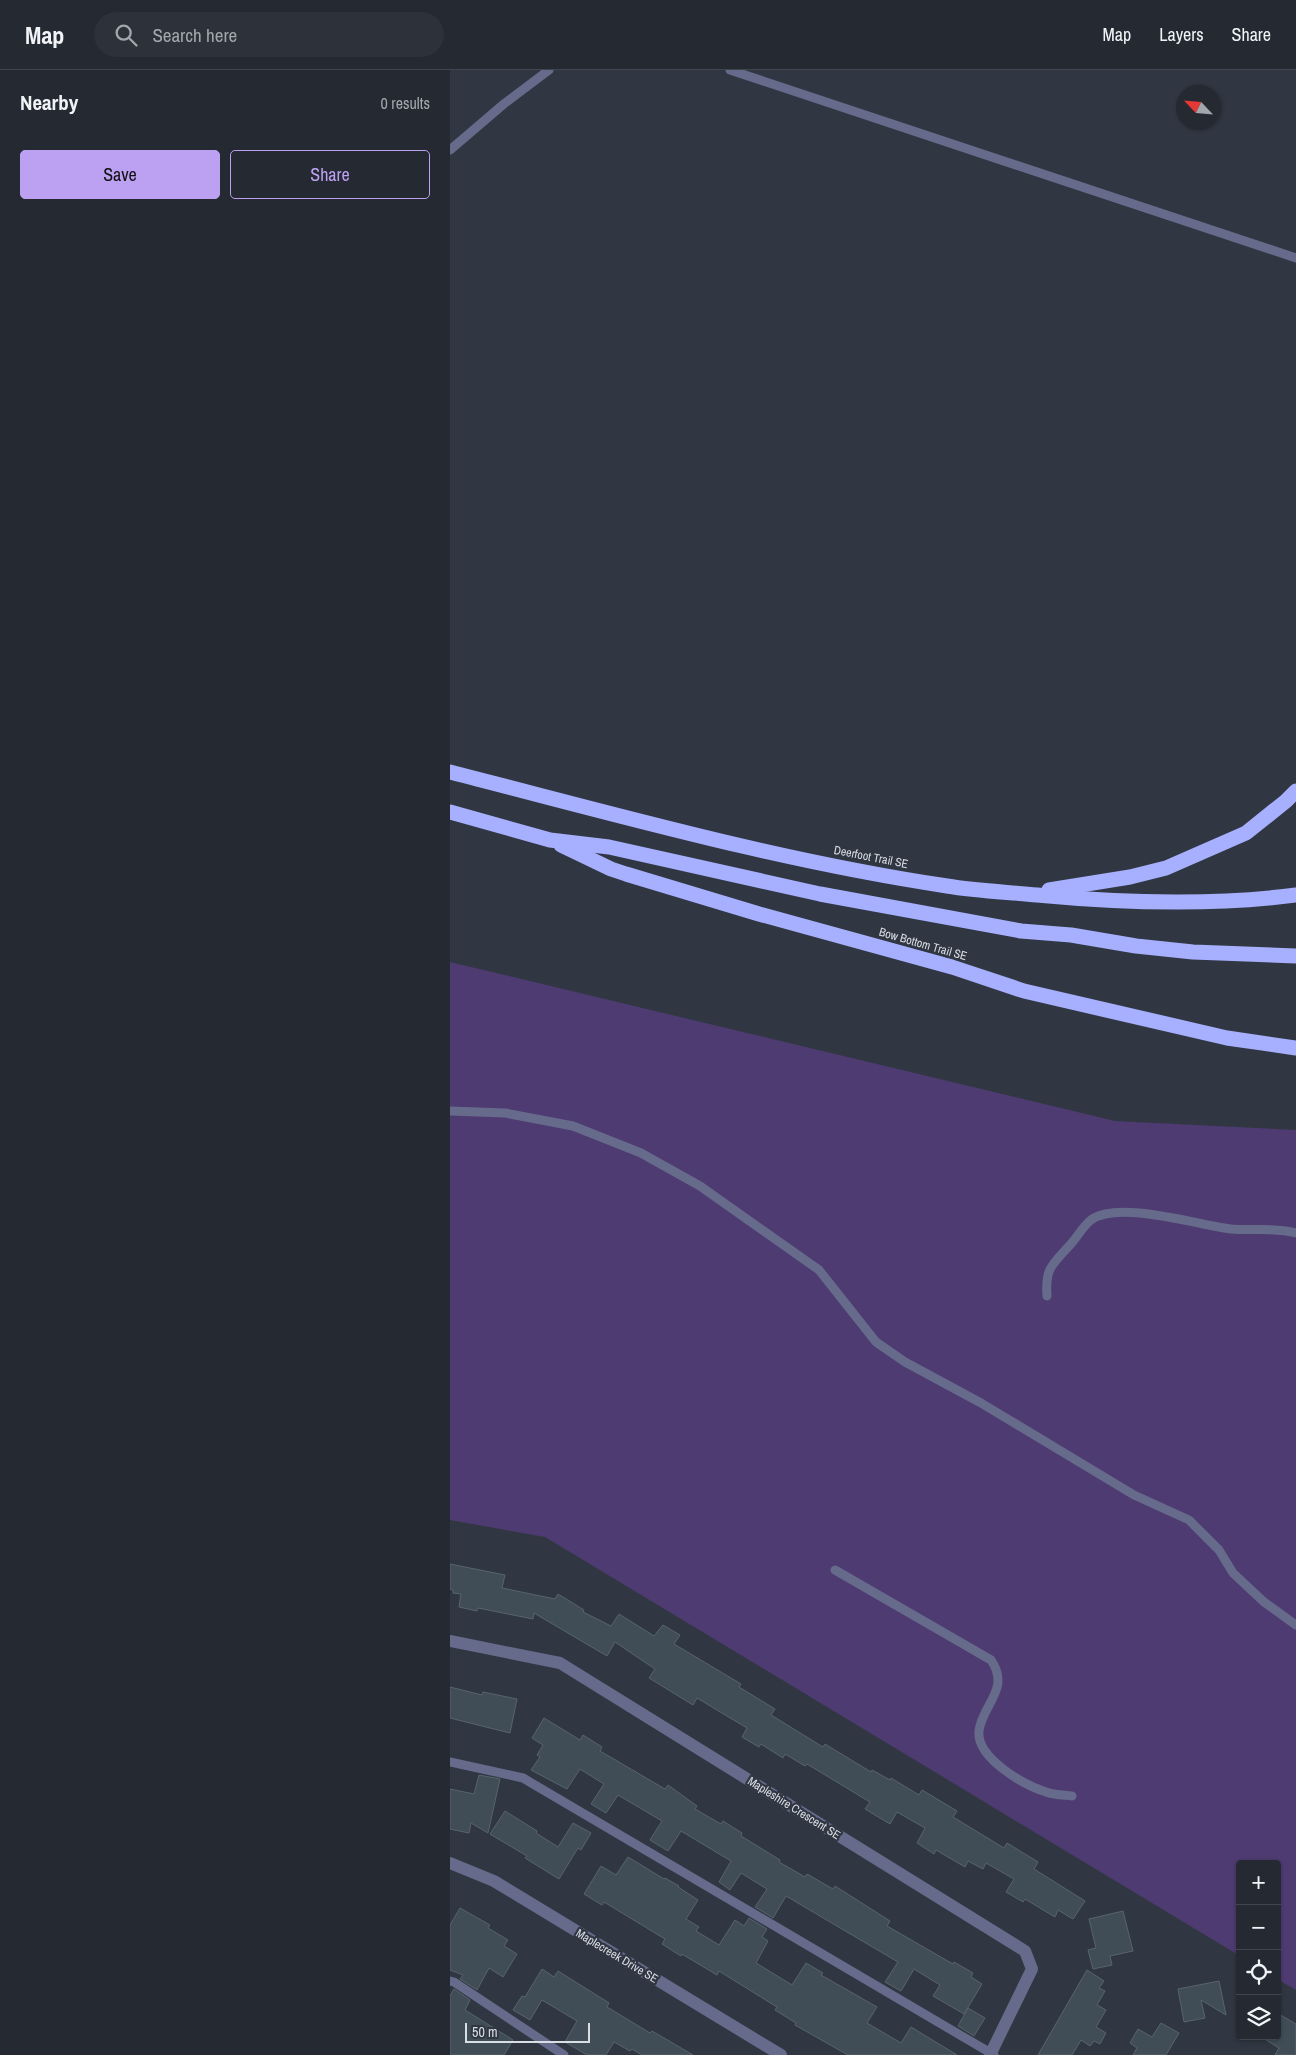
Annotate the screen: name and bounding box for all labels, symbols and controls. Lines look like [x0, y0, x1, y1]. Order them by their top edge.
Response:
search box [94, 12, 444, 57]
text: Map [25, 19, 64, 51]
icon: search [112, 21, 140, 49]
text: Search here [152, 22, 237, 48]
text: Map [1103, 22, 1131, 47]
text: Layers [1159, 22, 1204, 47]
text: Share [1232, 22, 1271, 47]
north arrow [1176, 85, 1221, 130]
text: Nearby [20, 88, 78, 117]
text: 0 results [380, 92, 430, 114]
button: Save [20, 150, 220, 199]
button: Share [230, 150, 430, 199]
street label: Deerfoot Trail SE [832, 842, 910, 872]
street label: Bow Bottom Trail SE [877, 924, 969, 964]
street label: Mapleshire Crescent SE [745, 1773, 843, 1843]
map controls [1236, 1860, 1281, 2040]
button: + [1236, 1860, 1281, 1905]
button: − [1236, 1905, 1281, 1950]
street label: Maplecreek Drive SE [573, 1925, 661, 1987]
button: locate [1236, 1950, 1281, 1995]
button: layers [1236, 1995, 1281, 2040]
scale bar [465, 2020, 590, 2043]
text: 50 m [472, 2023, 498, 2041]

